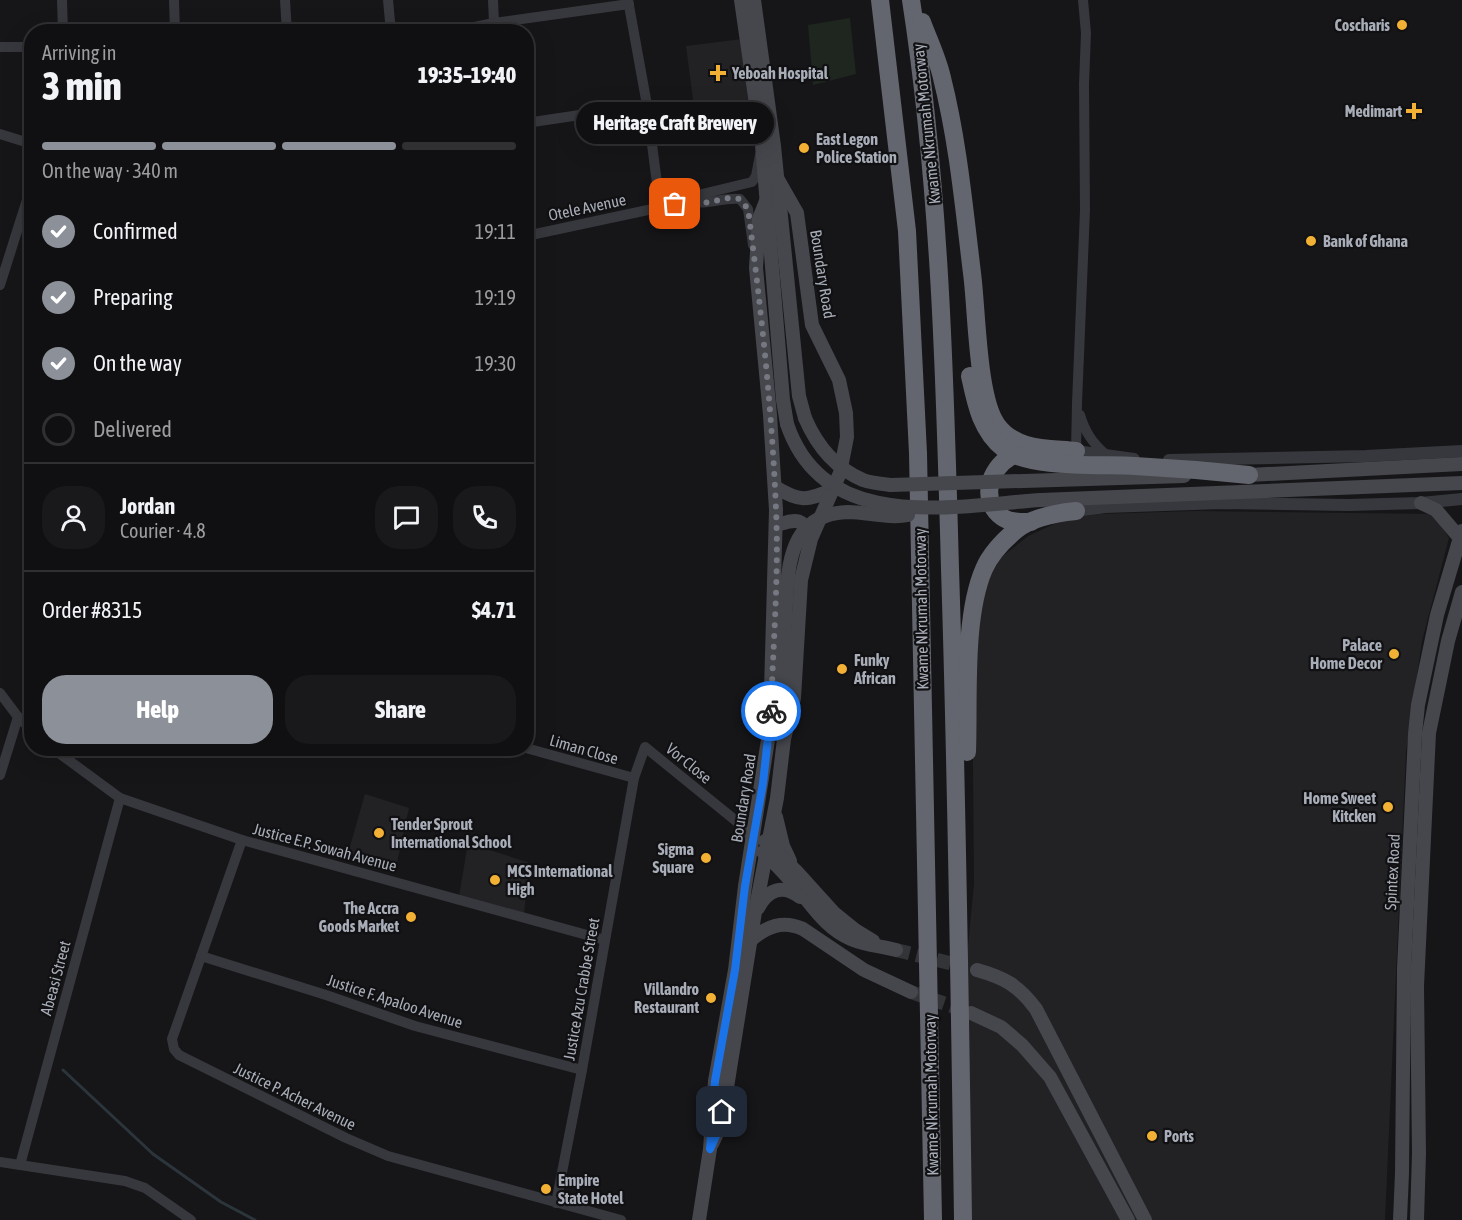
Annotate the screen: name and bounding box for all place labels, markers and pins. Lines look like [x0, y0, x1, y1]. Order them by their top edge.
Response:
place label: Coscharis [1334, 16, 1390, 34]
marker: Coscharis [1395, 18, 1409, 32]
marker: Yeboah Hospital [709, 64, 727, 82]
place label: Yeboah Hospital [731, 64, 829, 82]
callout: Heritage Craft Brewery [576, 102, 774, 144]
place label: Medimart [1345, 102, 1402, 120]
marker: Medimart [1407, 104, 1421, 118]
place label: East Legon Police Station [816, 130, 897, 166]
marker: East Legon Police Station [797, 141, 811, 155]
pin [649, 178, 700, 229]
place label: Bank of Ghana [1323, 232, 1408, 250]
marker: Bank of Ghana [1304, 234, 1318, 248]
place label: Palace Home Decor [1310, 636, 1382, 672]
marker: Palace Home Decor [1387, 647, 1401, 661]
place label: Funky African [853, 651, 896, 687]
marker: Funky African [835, 662, 849, 676]
place label: Home Sweet Kitcken [1303, 789, 1376, 825]
marker: Home Sweet Kitcken [1381, 800, 1395, 814]
place label: Tender Sprout International School [391, 815, 512, 851]
marker: Tender Sprout International School [372, 826, 386, 840]
place label: Sigma Square [653, 840, 694, 876]
marker: Sigma Square [699, 851, 713, 865]
place label: MCS International High [507, 862, 613, 898]
marker: MCS International High [488, 873, 502, 887]
place label: The Accra Goods Market [319, 899, 399, 935]
marker: The Accra Goods Market [404, 910, 418, 924]
place label: Villandro Restaurant [634, 980, 699, 1016]
marker: Villandro Restaurant [704, 991, 718, 1005]
pin [696, 1086, 747, 1137]
place label: Ports [1164, 1127, 1194, 1145]
marker: Ports [1145, 1129, 1159, 1143]
place label: Empire State Hotel [558, 1171, 624, 1207]
marker: Empire State Hotel [539, 1182, 553, 1196]

